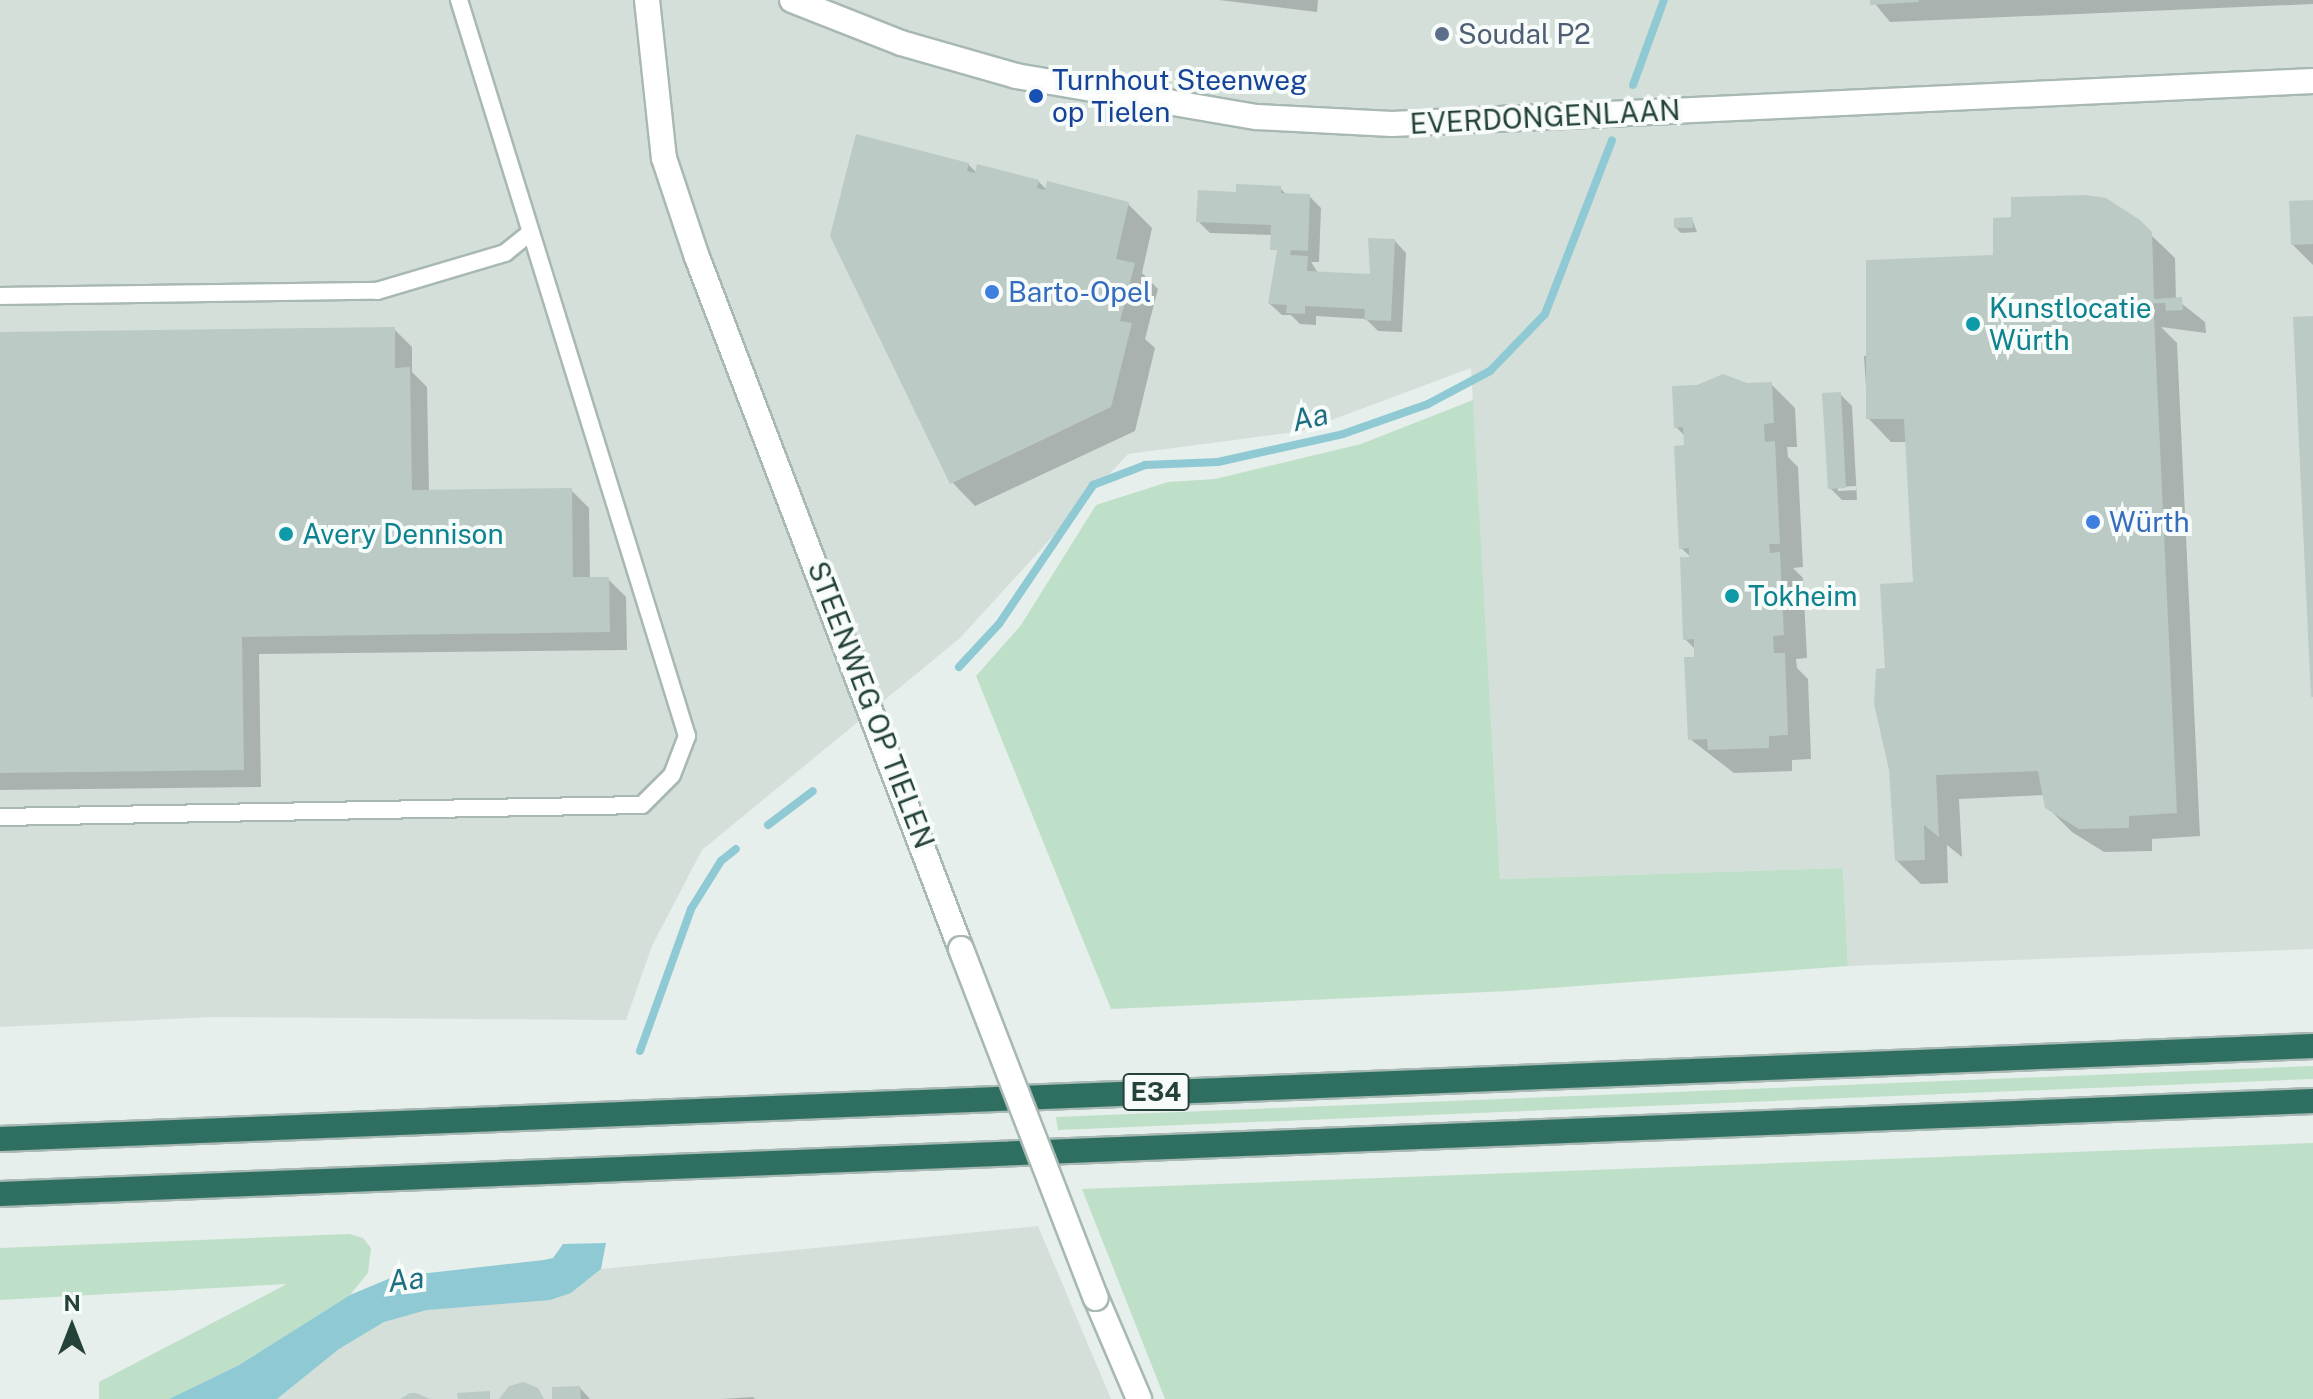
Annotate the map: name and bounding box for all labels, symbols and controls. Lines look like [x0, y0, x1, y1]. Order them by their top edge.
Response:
place label: Soudal P2 [1458, 17, 1591, 51]
marker: Soudal P2 [1433, 25, 1451, 43]
place label: Turnhout Steenweg op Tielen [1052, 63, 1307, 129]
marker: Turnhout Steenweg op Tielen [1027, 87, 1045, 105]
street label: EVERDONGENLAAN [1409, 93, 1681, 141]
place label: Barto-Opel [1008, 275, 1151, 309]
marker: Barto-Opel [983, 283, 1001, 301]
place label: Kunstlocatie Würth [1989, 291, 2152, 357]
marker: Kunstlocatie Würth [1964, 315, 1982, 333]
water label: Aa [1288, 395, 1332, 439]
place label: Würth [2109, 505, 2190, 539]
marker: Würth [2084, 513, 2102, 531]
place label: Avery Dennison [302, 517, 504, 551]
marker: Avery Dennison [277, 525, 295, 543]
street label: STEENWEG OP TIELEN [801, 557, 941, 853]
place label: Tokheim [1748, 579, 1858, 613]
marker: Tokheim [1723, 587, 1741, 605]
road number: E34 [1122, 1070, 1190, 1114]
water label: Aa [386, 1259, 426, 1299]
north arrow [32, 1287, 112, 1367]
text: N [63, 1290, 81, 1316]

